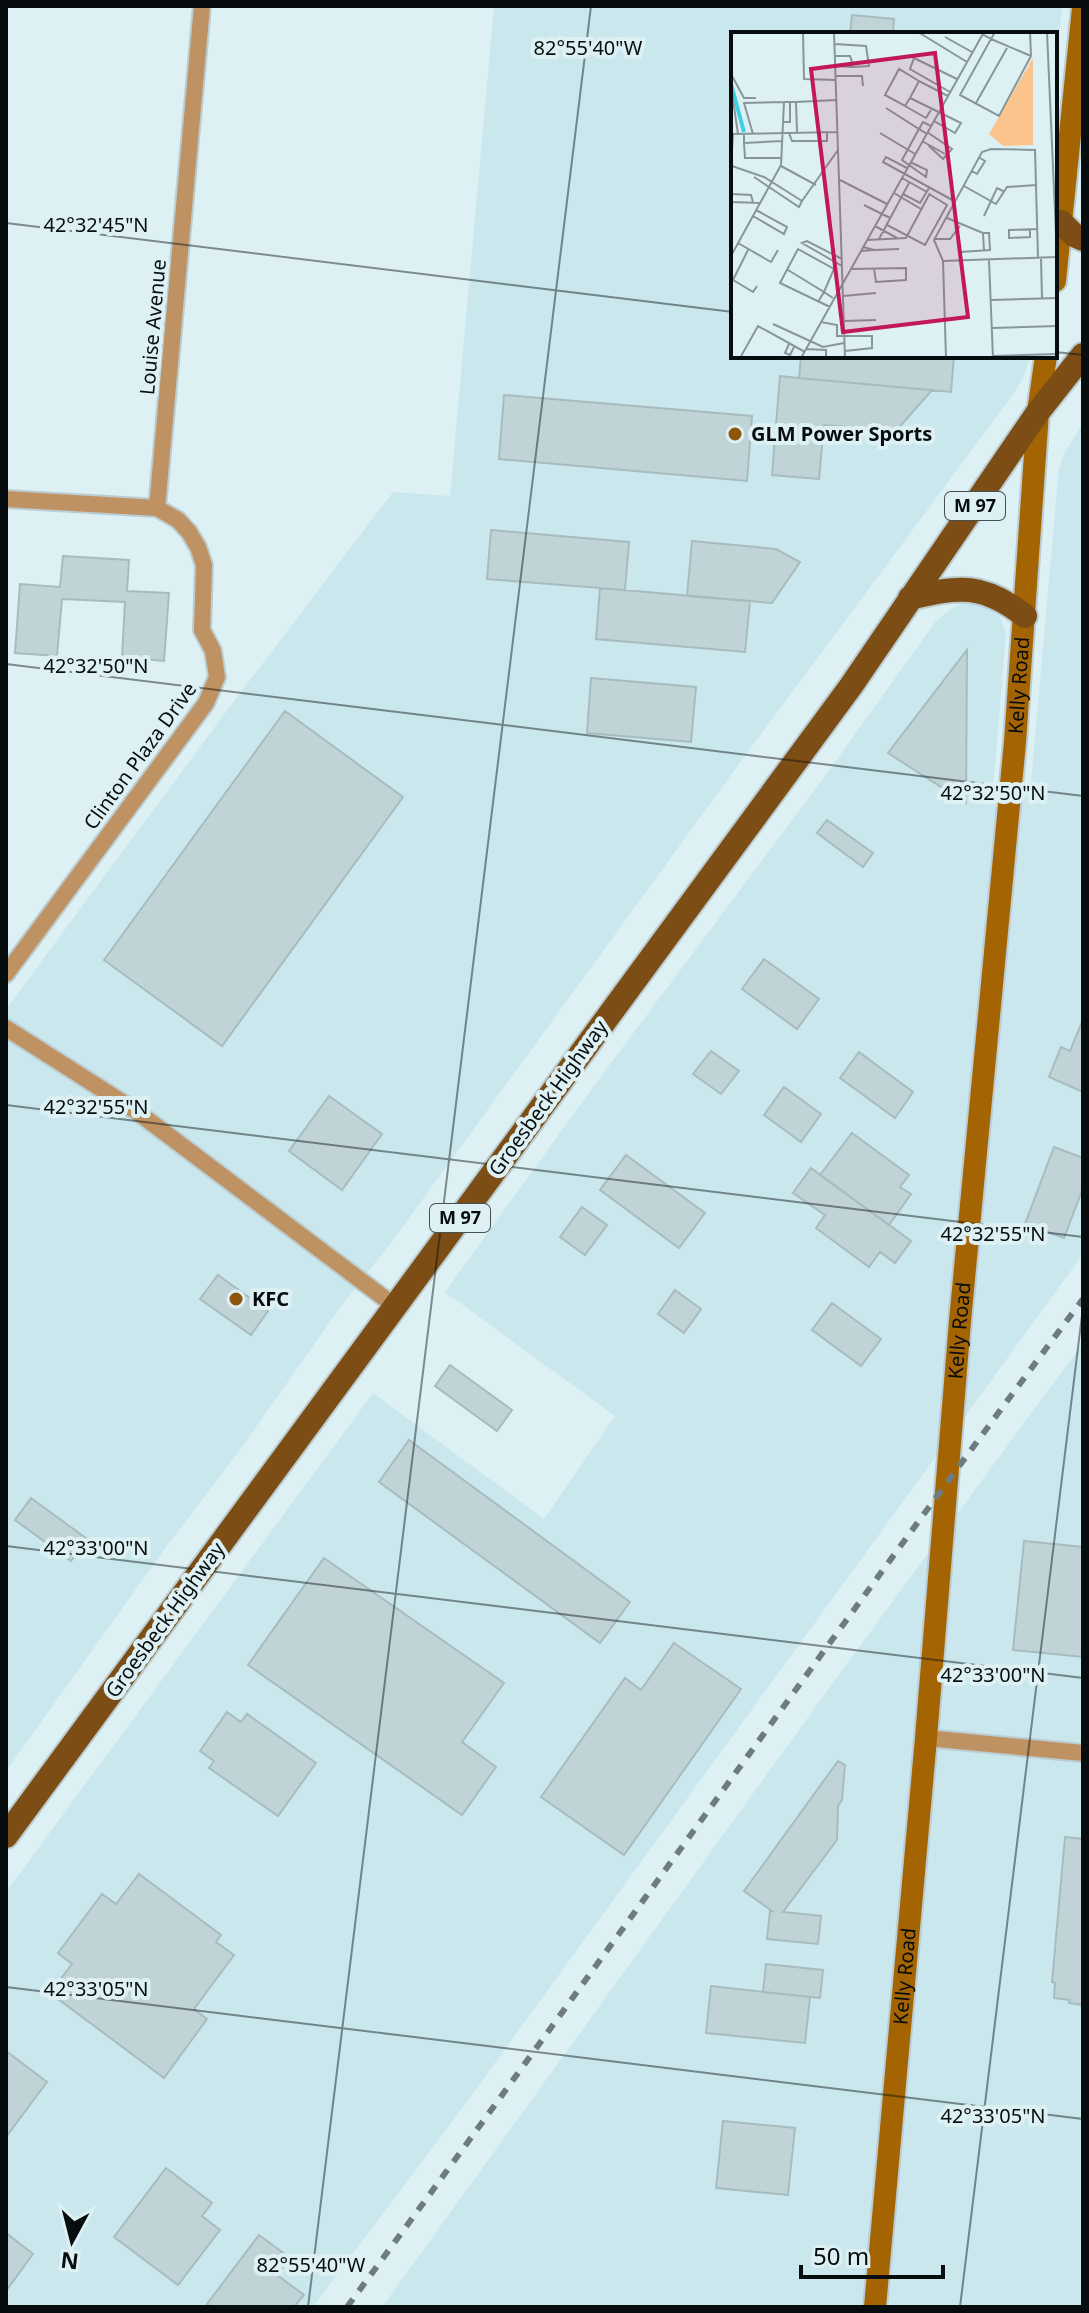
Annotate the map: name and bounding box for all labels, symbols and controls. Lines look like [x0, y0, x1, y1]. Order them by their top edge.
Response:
inset map [731, 32, 1057, 358]
text: 82°55'40"W [534, 34, 643, 61]
text: 42°32'45"N [43, 211, 149, 238]
street label: Louise Avenue [133, 258, 172, 396]
place label: GLM Power Sports [751, 420, 932, 447]
marker: GLM Power Sports [726, 425, 744, 443]
road number: M 97 [945, 492, 1005, 520]
street label: Kelly Road [1002, 636, 1035, 735]
text: 42°32'50"N [43, 652, 149, 679]
street label: Clinton Plaza Drive [77, 677, 202, 835]
text: 42°32'50"N [940, 779, 1046, 806]
street label: Groesbeck Highway [482, 1014, 614, 1181]
text: 42°32'55"N [43, 1093, 149, 1120]
road number: M 97 [430, 1204, 490, 1232]
text: 42°32'55"N [940, 1220, 1046, 1247]
street label: Kelly Road [941, 1281, 977, 1380]
place label: KFC [252, 1285, 289, 1312]
marker: KFC [227, 1290, 245, 1308]
text: 42°33'00"N [43, 1534, 149, 1561]
street label: Groesbeck Highway [99, 1536, 231, 1703]
text: 42°33'00"N [940, 1661, 1046, 1688]
street label: Kelly Road [886, 1927, 922, 2026]
text: 42°33'05"N [43, 1975, 149, 2002]
text: 42°33'05"N [940, 2102, 1046, 2129]
north arrow [32, 2201, 112, 2281]
scale bar [801, 2229, 943, 2279]
text: 50 m [813, 2239, 869, 2272]
text: N [59, 2246, 80, 2278]
text: 82°55'40"W [257, 2251, 366, 2278]

